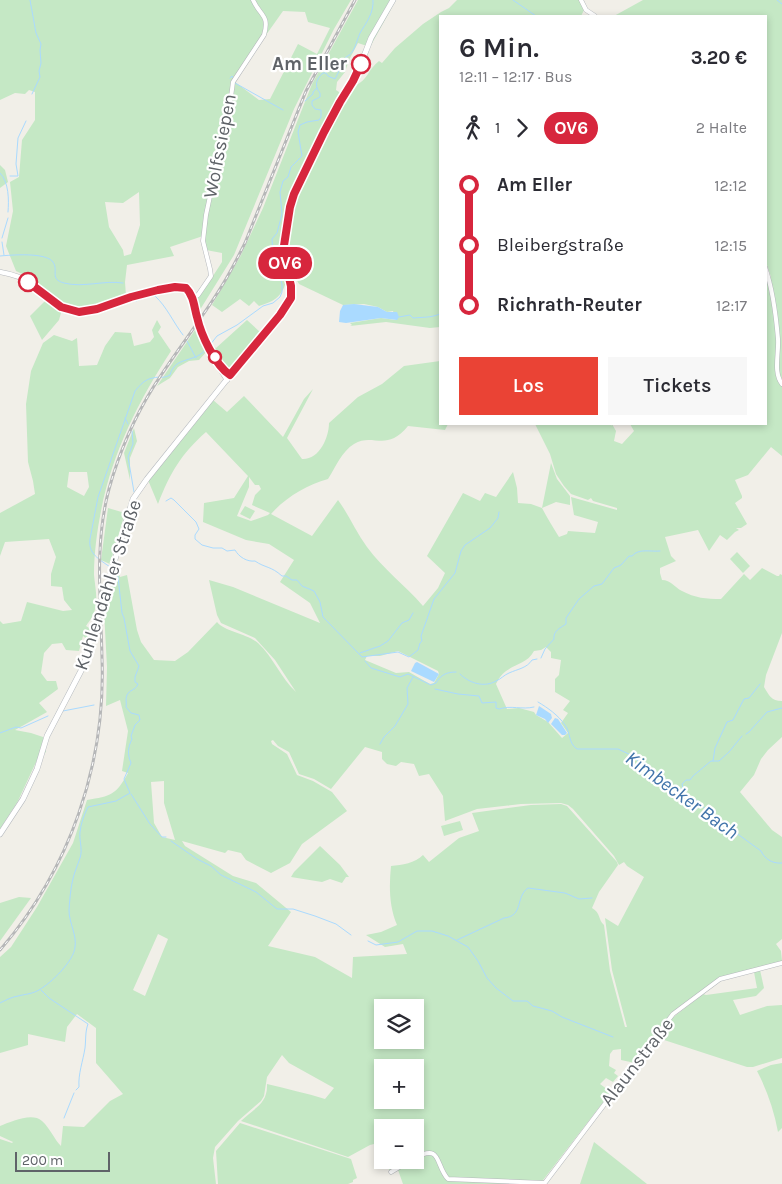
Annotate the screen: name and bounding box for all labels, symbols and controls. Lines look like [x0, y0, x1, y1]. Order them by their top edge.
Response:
text: 6 Min. [459, 31, 539, 64]
text: 3.20 € [691, 47, 747, 69]
place label: Am Eller [272, 53, 348, 75]
marker: Am Eller [351, 54, 371, 74]
text: 12:11 – 12:17 · Bus [459, 67, 573, 86]
street label: Wolfssiepen [199, 92, 241, 200]
icon: walk [459, 114, 487, 142]
icon: forward [508, 114, 536, 142]
text: OV6 [554, 117, 588, 139]
text: 1 [495, 118, 500, 137]
text: 2 Halte [696, 118, 747, 137]
text: Am Eller [497, 174, 572, 196]
text: 12:12 [714, 176, 747, 195]
text: Bleibergstraße [497, 234, 624, 256]
text: 12:15 [714, 236, 747, 255]
line badge: OV6 [256, 247, 314, 279]
text: OV6 [268, 252, 302, 274]
unlabelled marker [18, 272, 38, 292]
text: Richrath-Reuter [497, 294, 642, 316]
text: 12:17 [716, 296, 747, 315]
unlabelled marker [208, 350, 222, 364]
button: Los [459, 357, 598, 415]
button: Tickets [608, 357, 747, 415]
street label: Kuhlendahler Straße [70, 497, 146, 673]
water label: Kimbecker Bach [621, 746, 743, 844]
map controls [374, 999, 424, 1169]
button: layers [374, 999, 424, 1049]
street label: Alaunstraße [596, 1014, 678, 1110]
button: + [374, 1059, 424, 1109]
button: − [374, 1119, 424, 1169]
scale bar [15, 1149, 110, 1172]
text: 200 m [22, 1152, 63, 1169]

